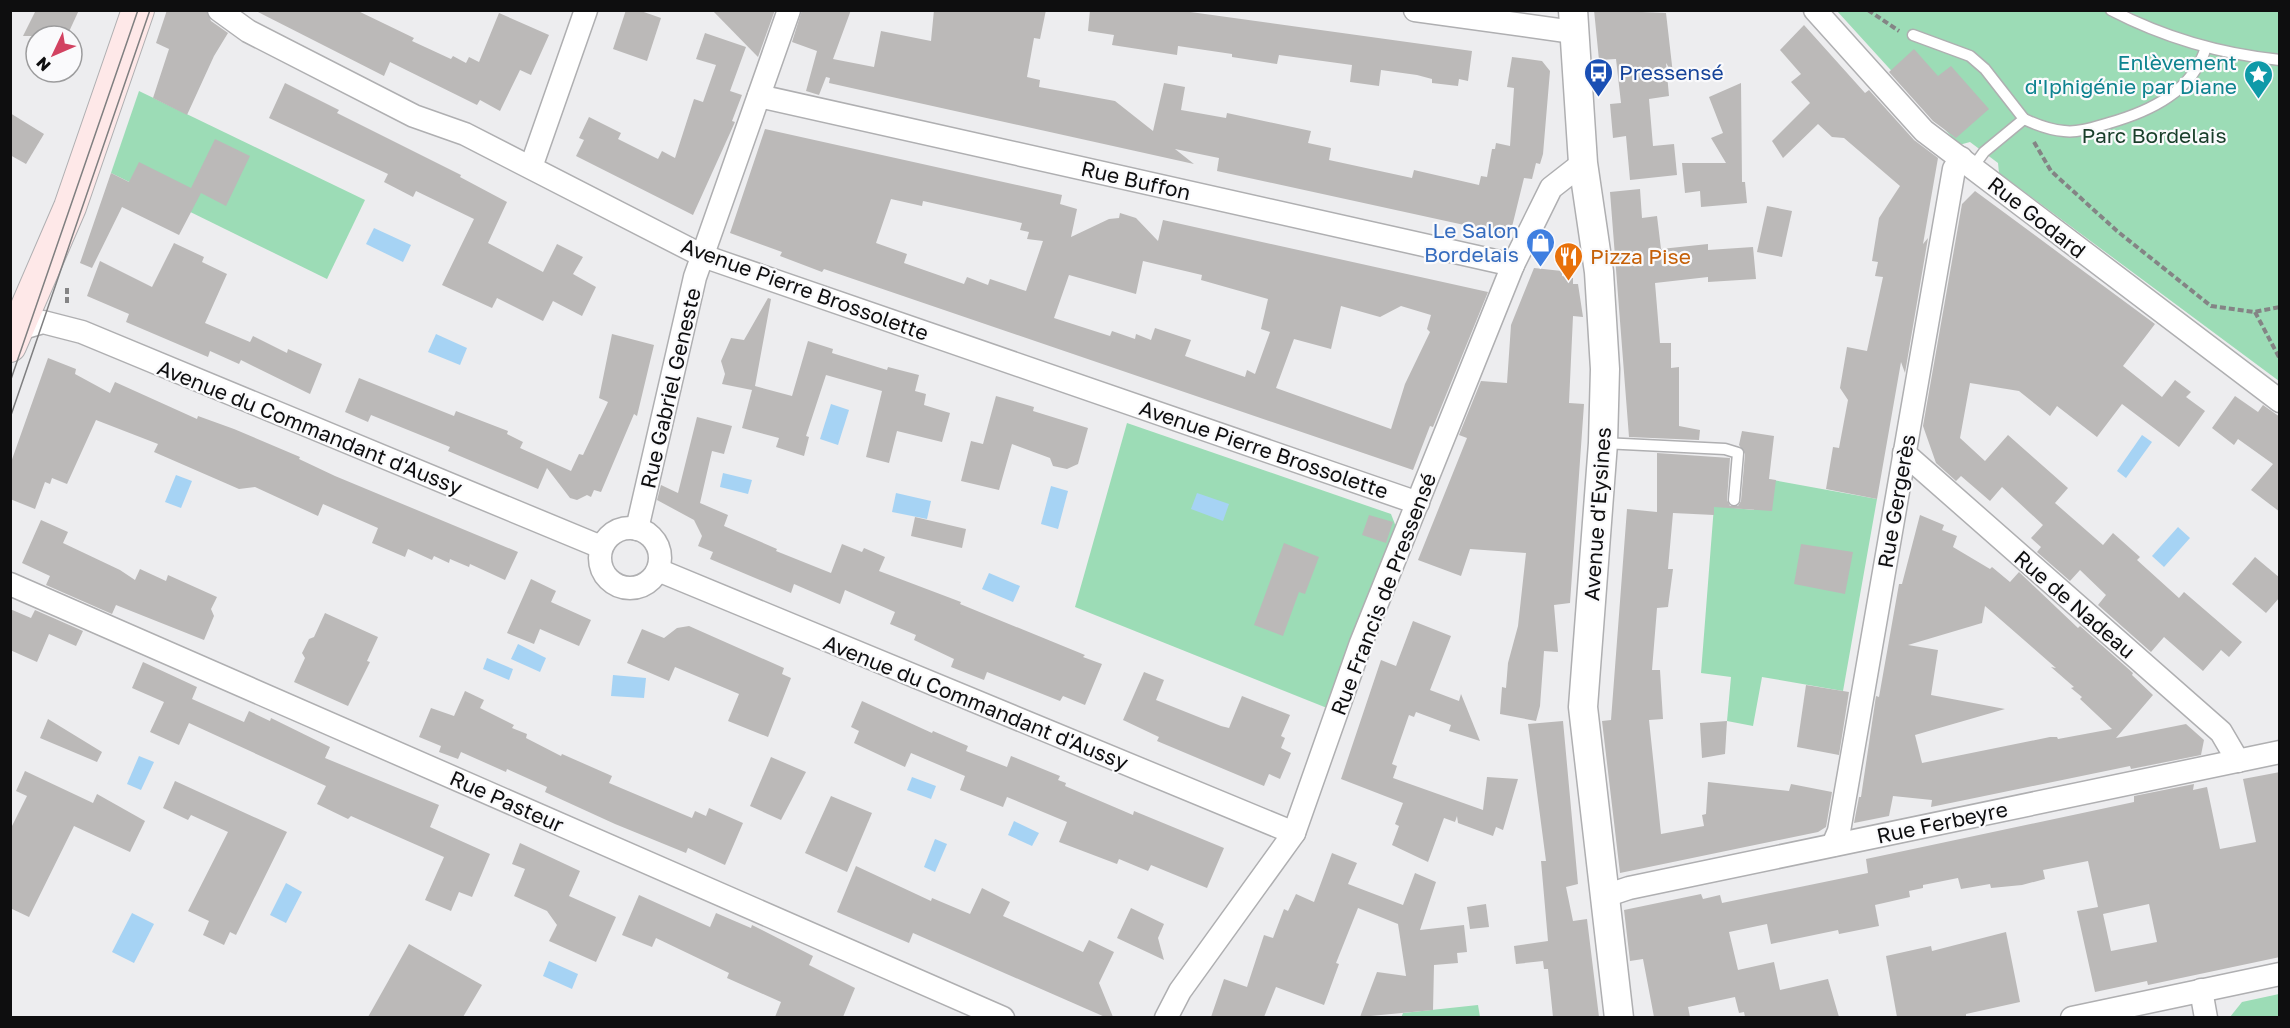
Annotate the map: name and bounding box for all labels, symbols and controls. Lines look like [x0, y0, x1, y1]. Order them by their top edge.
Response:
north arrow [24, 24, 84, 84]
place label: Enlèvement d'Iphigénie par Diane [2025, 49, 2237, 99]
text: N [32, 53, 55, 76]
bus stop icon: Pressensé [1582, 56, 1614, 98]
place icon: Enlèvement d'Iphigénie par Diane [2242, 58, 2274, 100]
place label: Pressensé [1619, 59, 1724, 85]
park label: Parc Bordelais [2081, 122, 2227, 148]
street label: Rue Buffon [1079, 155, 1193, 205]
street label: Rue Godard [1983, 171, 2091, 263]
place label: Le Salon Bordelais [1424, 217, 1519, 267]
shop icon: Le Salon Bordelais [1524, 226, 1556, 268]
street label: Avenue Pierre Brossolette [678, 232, 932, 346]
restaurant icon: Pizza Pise [1553, 240, 1585, 282]
place label: Pizza Pise [1590, 243, 1691, 269]
street label: Rue Gabriel Geneste [634, 285, 706, 491]
street label: Avenue du Commandant d'Aussy [154, 354, 466, 500]
street label: Avenue Pierre Brossolette [1136, 394, 1392, 504]
street label: Avenue d'Eysines [1578, 426, 1616, 602]
street label: Rue Gergerès [1871, 432, 1921, 570]
street label: Rue Francis de Pressensé [1325, 469, 1441, 719]
street label: Rue de Nadeau [2009, 544, 2141, 664]
street label: Avenue du Commandant d'Aussy [820, 629, 1132, 775]
street label: Rue Pasteur [446, 764, 568, 838]
street label: Rue Ferbeyre [1874, 795, 2010, 849]

